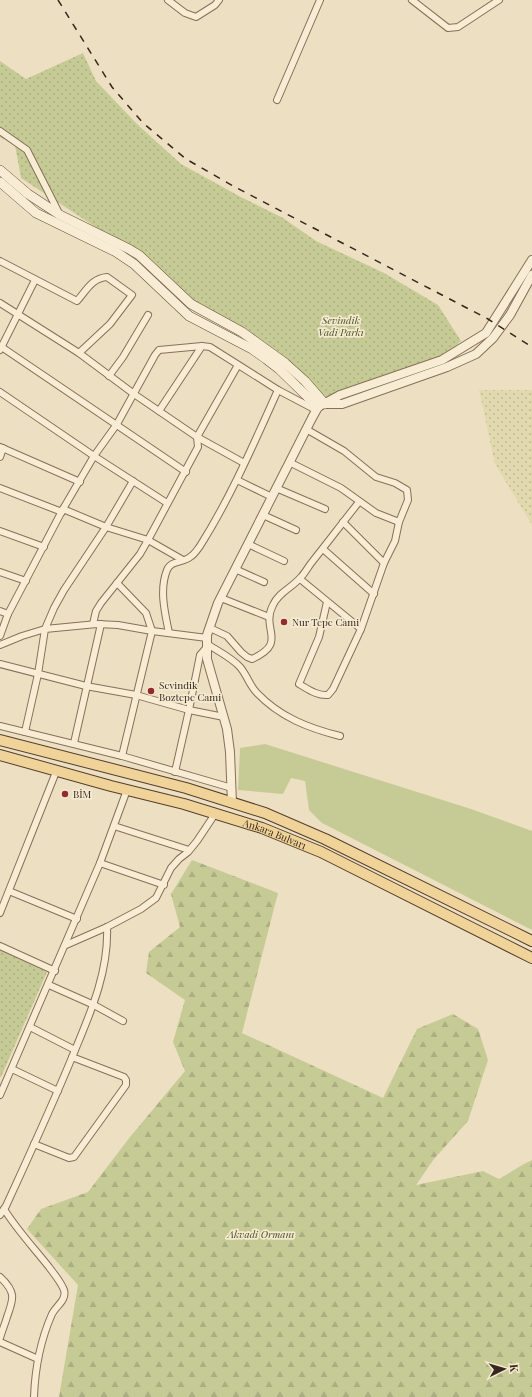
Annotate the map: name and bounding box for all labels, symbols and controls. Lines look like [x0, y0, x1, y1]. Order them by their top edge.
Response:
park label: Sevindik Vadi Parkı [318, 313, 364, 339]
place label: Nur Tepe Cami [292, 615, 359, 629]
marker: Nur Tepe Cami [279, 617, 289, 627]
place label: Sevindik Boztepe Cami [159, 678, 221, 704]
marker: Sevindik Boztepe Cami [146, 686, 156, 696]
place label: BİM [73, 787, 92, 801]
marker: BİM [60, 789, 70, 799]
street label: Ankara Bulvarı [240, 815, 308, 852]
park label: Akvadi Ormanı [227, 1227, 294, 1241]
north arrow [484, 1349, 524, 1389]
text: K [507, 1364, 522, 1373]

